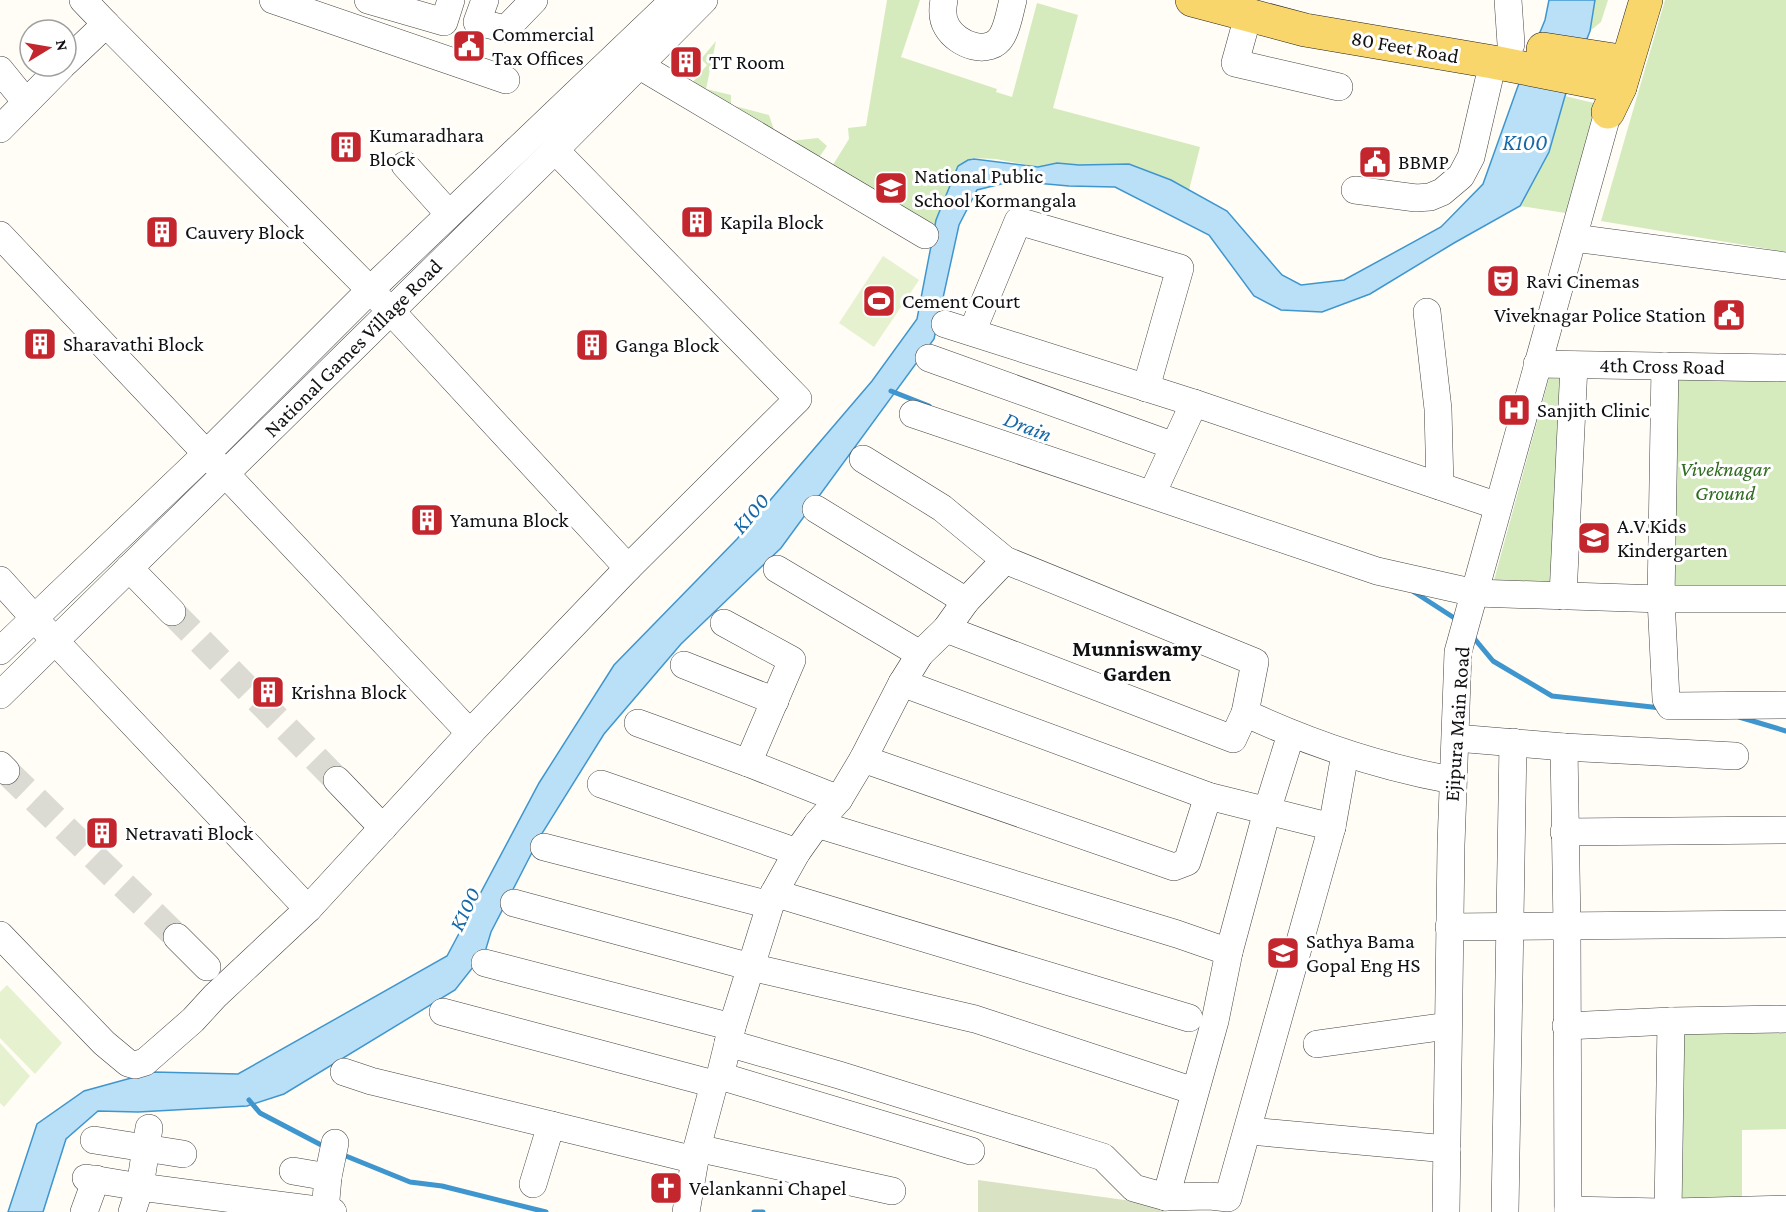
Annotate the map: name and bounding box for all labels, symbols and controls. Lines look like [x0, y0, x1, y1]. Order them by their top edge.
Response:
north arrow [18, 18, 78, 78]
place label: Commercial Tax Offices [492, 22, 594, 70]
street label: 80 Feet Road [1349, 26, 1461, 68]
public building icon: Commercial Tax Offices [451, 28, 487, 64]
text: N [53, 38, 72, 52]
building icon: TT Room [668, 44, 704, 80]
place label: TT Room [709, 50, 785, 74]
place label: Kumaradhara Block [369, 123, 484, 171]
building icon: Kumaradhara Block [328, 129, 364, 165]
water label: K100 [1503, 130, 1547, 155]
public building icon: BBMP [1357, 144, 1393, 180]
place label: BBMP [1398, 150, 1449, 174]
place label: National Public School Kormangala [914, 164, 1077, 212]
school or university icon: National Public School Kormangala [873, 170, 909, 206]
building icon: Kapila Block [679, 204, 715, 240]
place label: Kapila Block [720, 210, 823, 234]
building icon: Cauvery Block [144, 214, 180, 250]
place label: Cauvery Block [185, 220, 304, 244]
street label: National Games Village Road [259, 254, 447, 442]
theatre icon: Ravi Cinemas [1485, 263, 1521, 299]
place label: Ravi Cinemas [1526, 269, 1640, 293]
sports icon: Cement Court [861, 283, 897, 319]
place label: Cement Court [902, 289, 1021, 313]
public building icon: Viveknagar Police Station [1711, 297, 1747, 333]
place label: Viveknagar Police Station [1494, 303, 1706, 327]
building icon: Sharavathi Block [22, 326, 58, 362]
building icon: Ganga Block [574, 327, 610, 363]
place label: Sharavathi Block [63, 332, 203, 356]
place label: Ganga Block [615, 333, 719, 357]
street label: 4th Cross Road [1599, 353, 1725, 379]
hospital icon: Sanjith Clinic [1496, 392, 1532, 428]
place label: Sanjith Clinic [1537, 398, 1650, 422]
water label: Drain [1000, 406, 1055, 447]
park label: Viveknagar Ground [1680, 457, 1771, 505]
water label: K100 [726, 488, 774, 539]
building icon: Yamuna Block [409, 502, 445, 538]
place label: Yamuna Block [450, 508, 569, 532]
place label: A.V.Kids Kindergarten [1617, 514, 1728, 562]
school or university icon: A.V.Kids Kindergarten [1576, 520, 1612, 556]
district label: Munniswamy Garden [1072, 636, 1202, 686]
street label: Ejipura Main Road [1440, 646, 1474, 802]
building icon: Krishna Block [250, 674, 286, 710]
place label: Krishna Block [291, 680, 407, 704]
building icon: Netravati Block [84, 815, 120, 851]
place label: Netravati Block [125, 821, 253, 845]
water label: K100 [444, 884, 485, 935]
place label: Sathya Bama Gopal Eng HS [1306, 929, 1420, 977]
school or university icon: Sathya Bama Gopal Eng HS [1265, 935, 1301, 971]
church icon: Velankanni Chapel [648, 1170, 684, 1206]
place label: Velankanni Chapel [689, 1176, 847, 1200]

